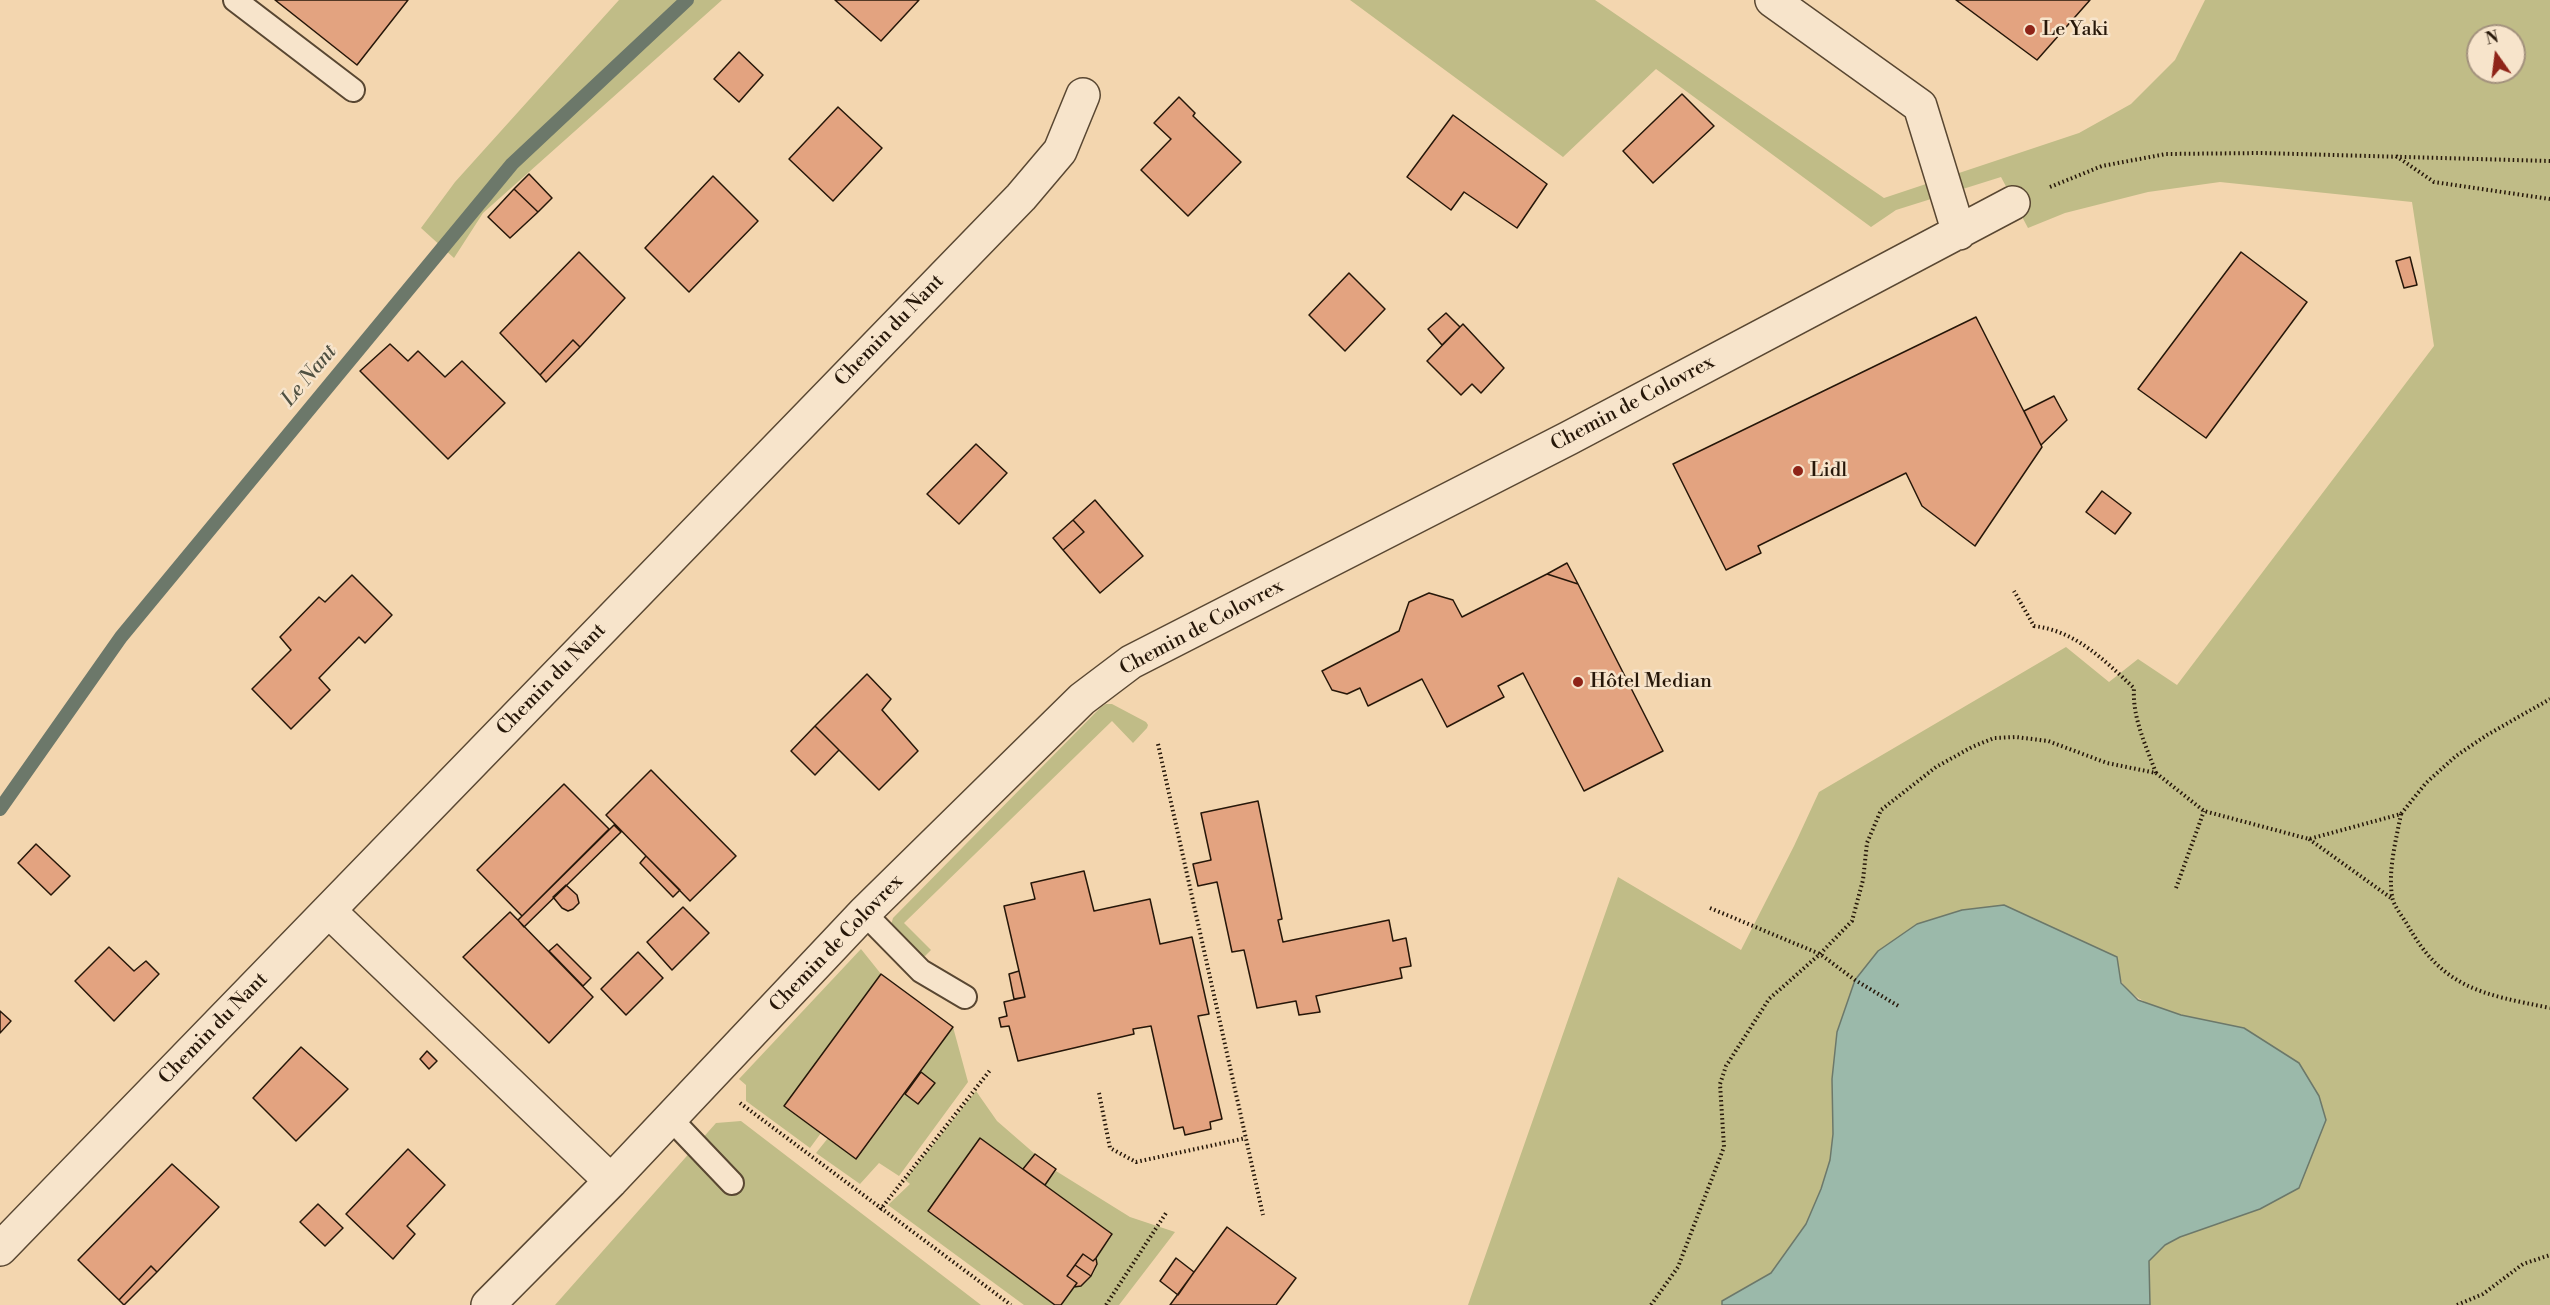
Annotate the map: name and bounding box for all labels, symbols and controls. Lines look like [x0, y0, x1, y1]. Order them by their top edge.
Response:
place label: Le Yaki [2042, 18, 2109, 42]
marker: Le Yaki [2023, 23, 2037, 37]
north arrow [2466, 24, 2526, 84]
text: N [2484, 27, 2501, 50]
street label: Chemin du Nant [830, 270, 950, 392]
water label: Le Nant [277, 340, 343, 412]
street label: Chemin de Colovrex [1547, 351, 1719, 457]
place label: Lidl [1810, 459, 1847, 483]
marker: Lidl [1791, 464, 1805, 478]
street label: Chemin de Colovrex [1116, 575, 1288, 681]
street label: Chemin du Nant [492, 619, 612, 741]
place label: Hôtel Median [1590, 670, 1712, 694]
marker: Hôtel Median [1571, 675, 1585, 689]
street label: Chemin de Colovrex [765, 870, 909, 1018]
street label: Chemin du Nant [154, 968, 274, 1090]

